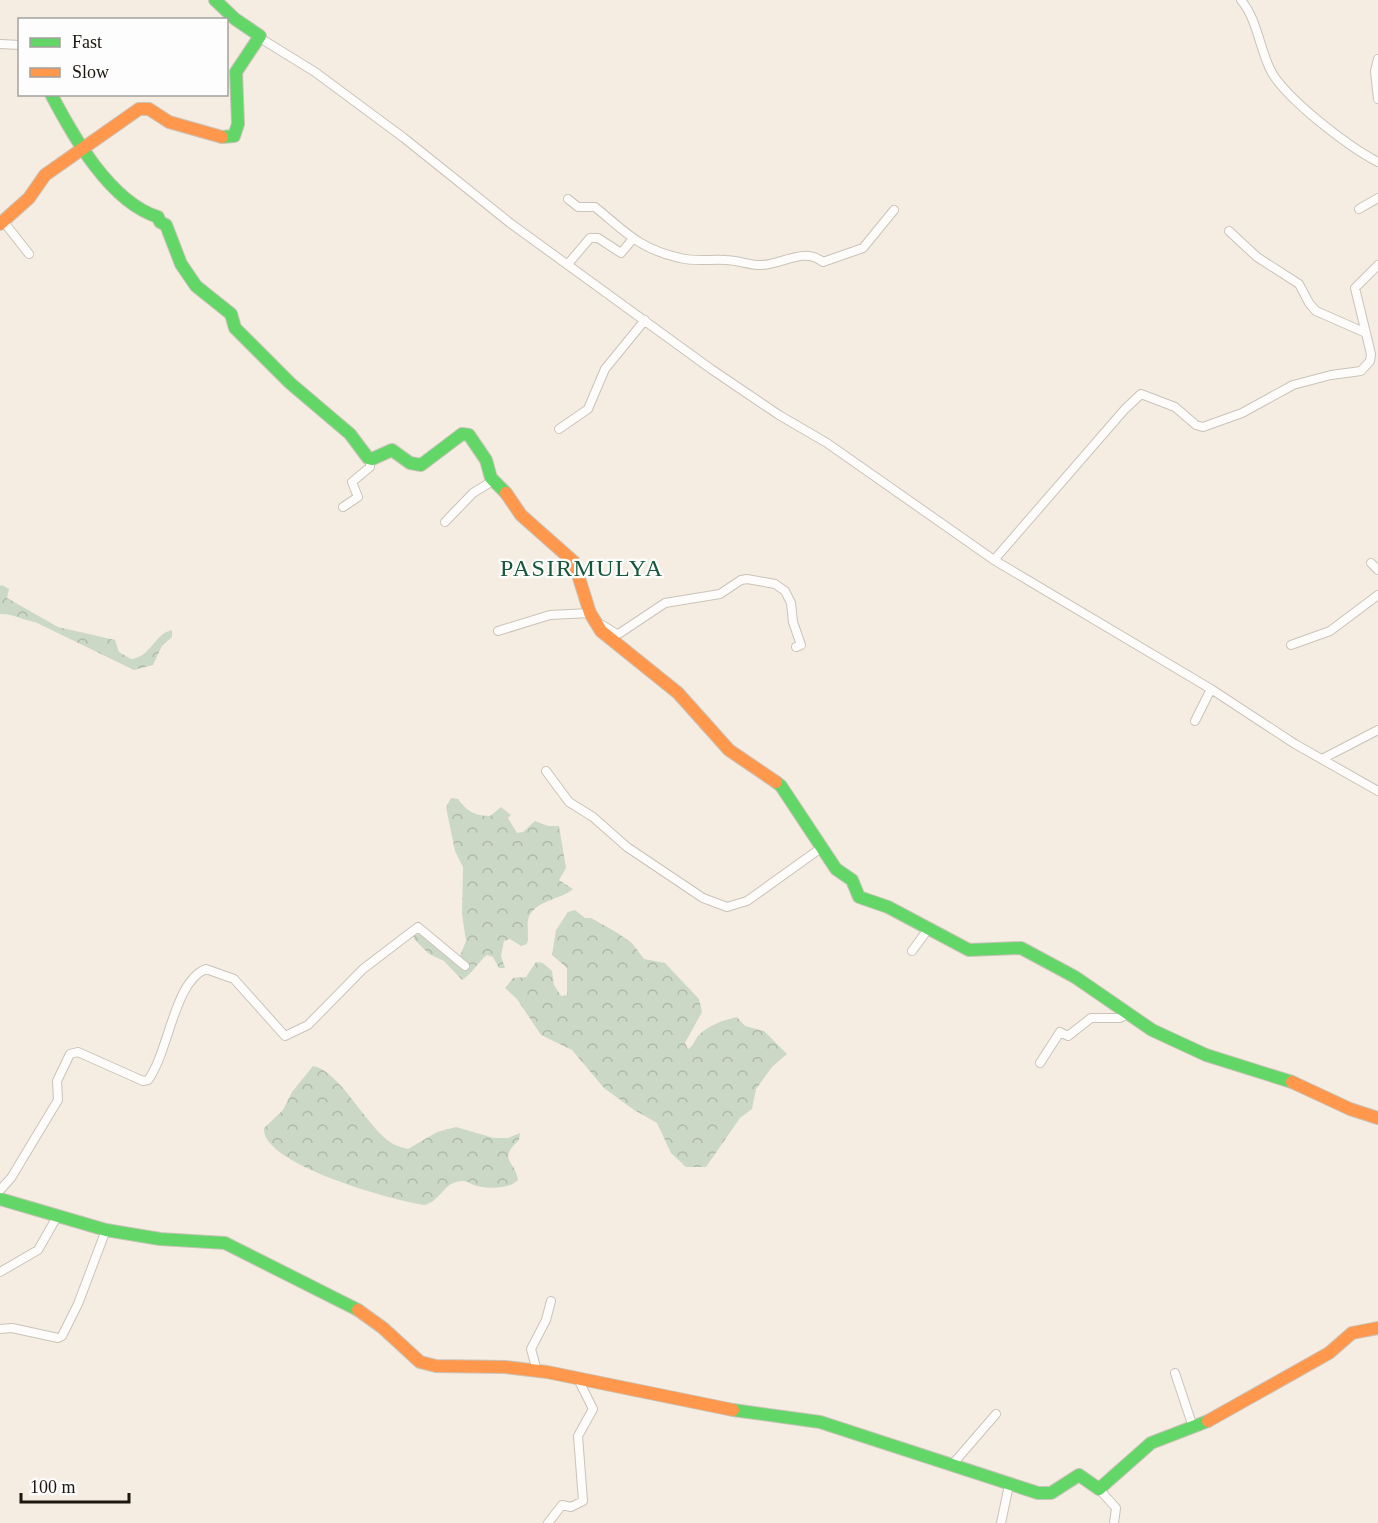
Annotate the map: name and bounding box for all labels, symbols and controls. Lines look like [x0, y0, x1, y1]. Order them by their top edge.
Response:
legend [18, 18, 228, 96]
text: Fast [72, 32, 102, 52]
text: Slow [72, 62, 109, 82]
district label: PASIRMULYA [500, 555, 664, 581]
scale bar [21, 1466, 129, 1504]
text: 100 m [30, 1477, 76, 1497]

